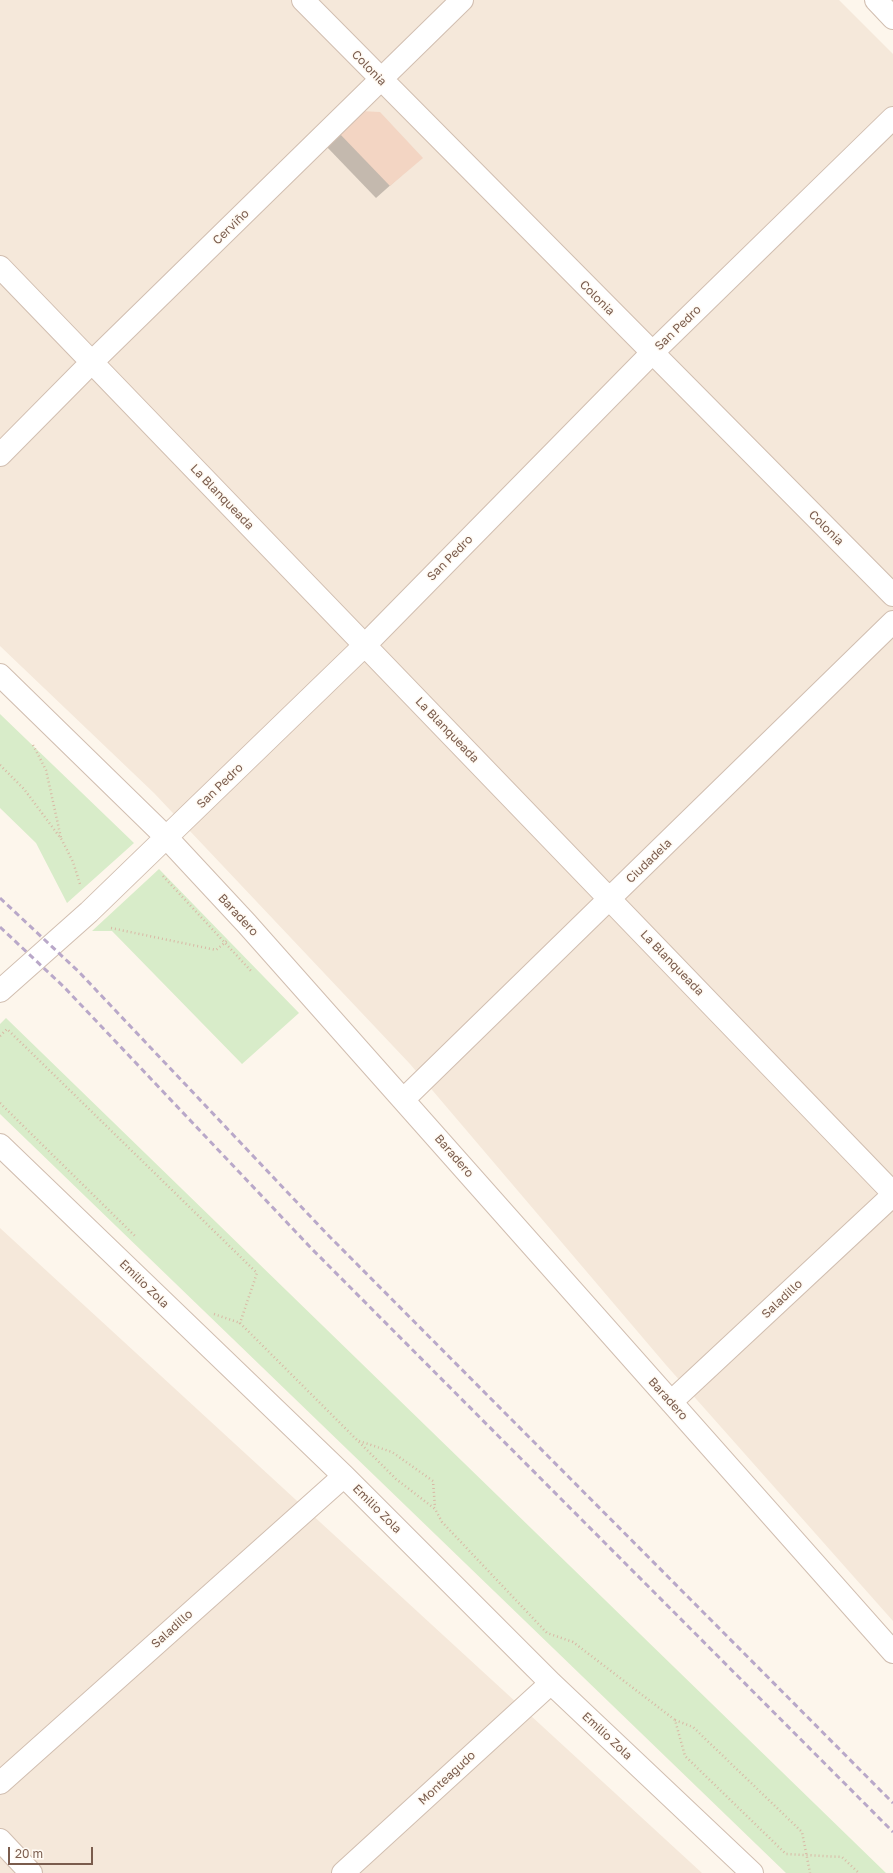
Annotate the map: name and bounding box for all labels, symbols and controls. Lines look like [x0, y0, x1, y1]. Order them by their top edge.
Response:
street label: Colonia [349, 47, 389, 89]
street label: Cerviño [210, 206, 252, 248]
street label: Colonia [576, 277, 618, 319]
street label: San Pedro [652, 302, 704, 354]
street label: La Blanqueada [187, 461, 257, 533]
street label: Colonia [805, 507, 847, 549]
street label: San Pedro [424, 532, 476, 584]
street label: La Blanqueada [412, 694, 482, 766]
street label: San Pedro [194, 760, 246, 812]
street label: Ciudadela [623, 836, 675, 886]
street label: Baradero [215, 891, 261, 939]
street label: La Blanqueada [637, 927, 707, 999]
street label: Baradero [431, 1132, 477, 1180]
street label: Emilio Zola [116, 1257, 172, 1311]
street label: Saladillo [759, 1277, 805, 1321]
street label: Baradero [645, 1375, 691, 1423]
street label: Emilio Zola [350, 1482, 404, 1536]
street label: Saladillo [148, 1607, 196, 1651]
street label: Emilio Zola [579, 1709, 635, 1763]
street label: Monteagudo [416, 1748, 478, 1808]
scale bar [10, 1839, 95, 1865]
text: 20 m [15, 1846, 43, 1861]

